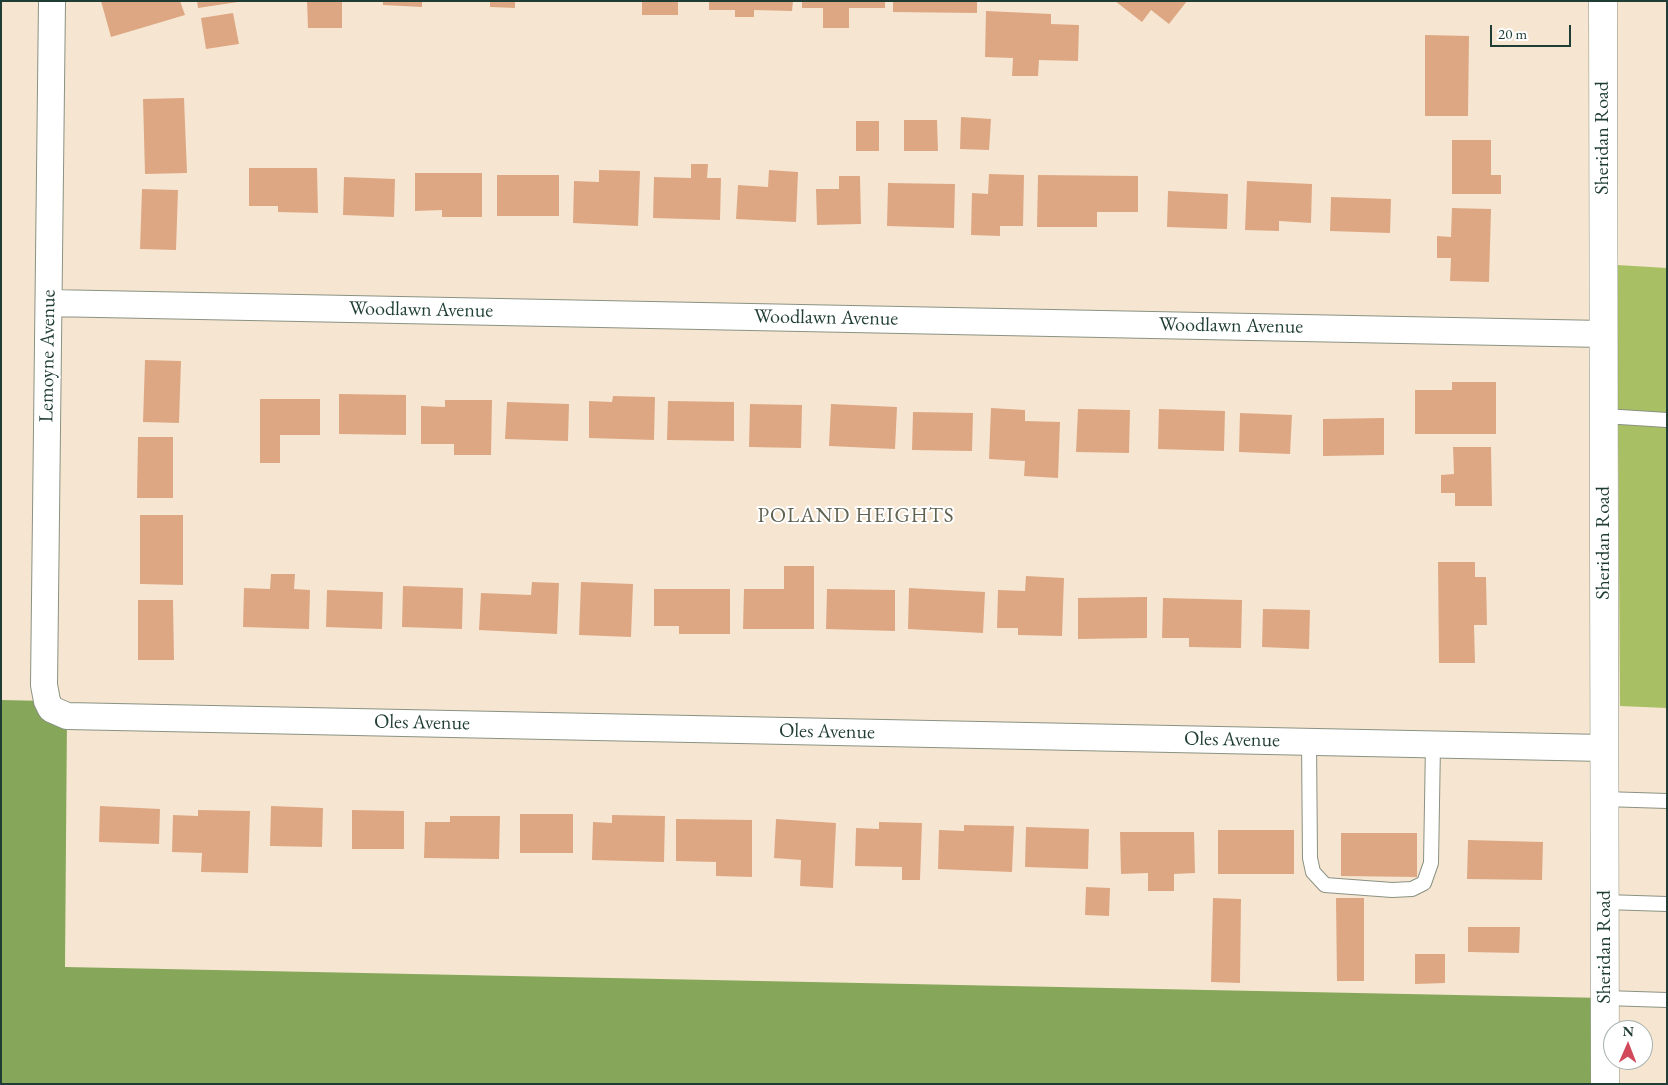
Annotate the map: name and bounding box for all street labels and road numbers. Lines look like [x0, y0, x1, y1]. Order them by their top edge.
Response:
street label: Sheridan Road [1591, 81, 1615, 195]
street label: Lemoyne Avenue [35, 289, 61, 423]
street label: Woodlawn Avenue [349, 297, 493, 323]
street label: Woodlawn Avenue [754, 305, 898, 331]
street label: Woodlawn Avenue [1159, 313, 1303, 339]
street label: Sheridan Road [1592, 486, 1616, 600]
street label: Oles Avenue [374, 710, 470, 736]
street label: Oles Avenue [779, 719, 875, 745]
street label: Oles Avenue [1184, 727, 1280, 753]
street label: Sheridan Road [1593, 890, 1617, 1004]

